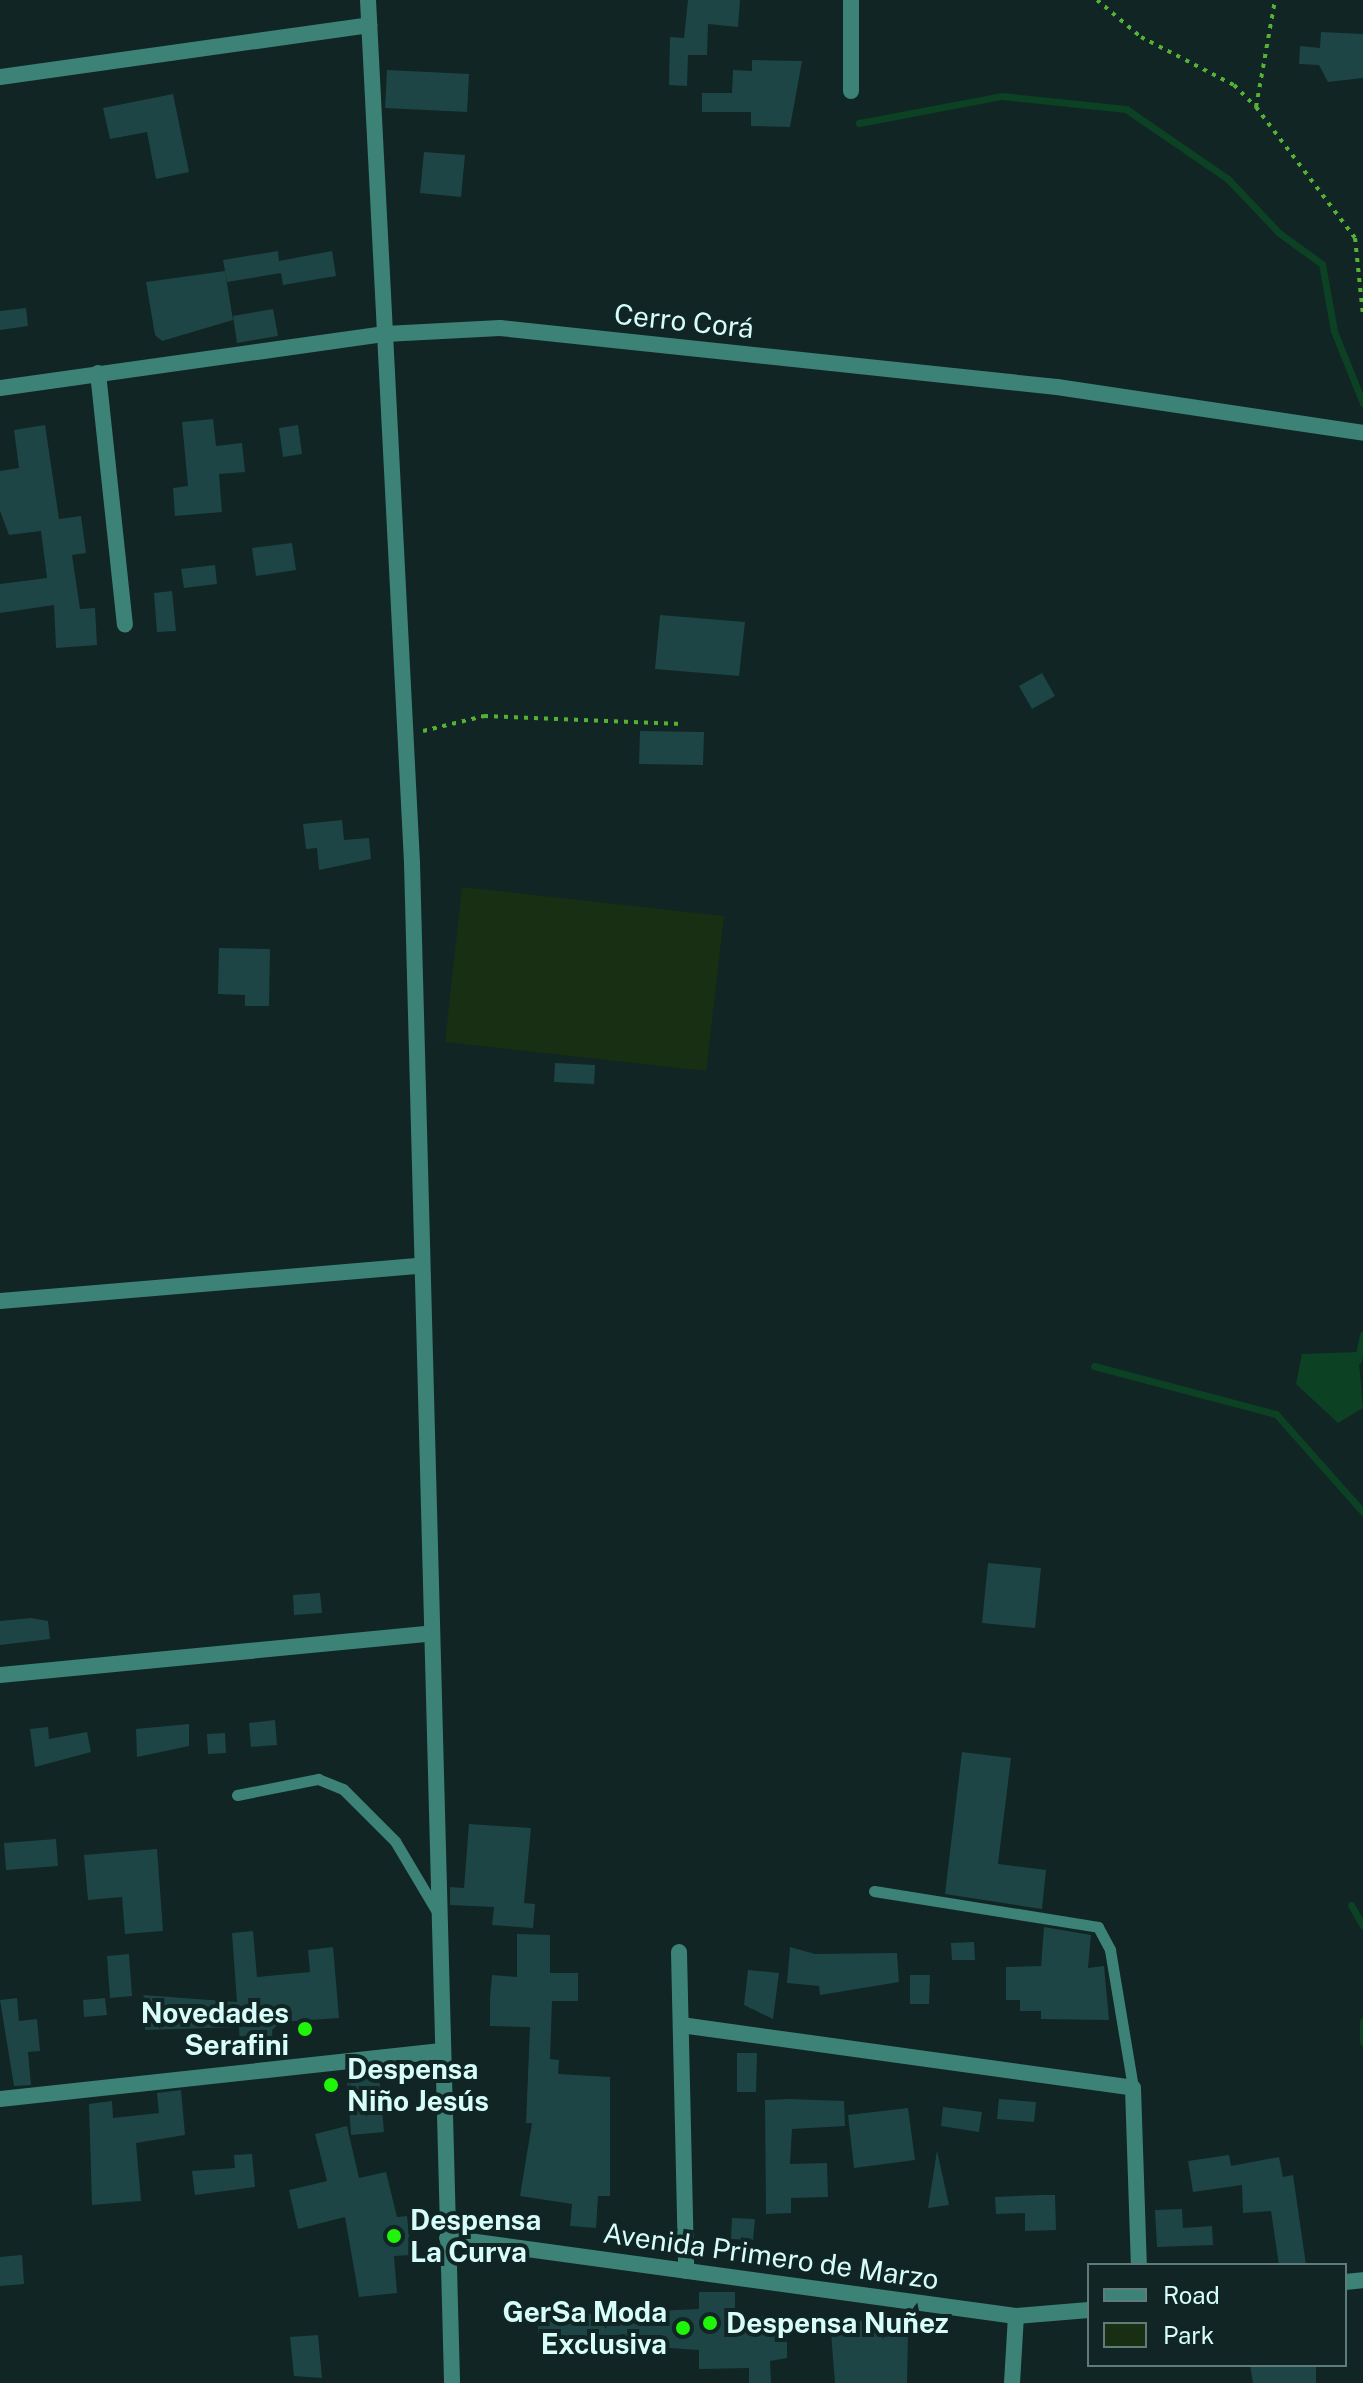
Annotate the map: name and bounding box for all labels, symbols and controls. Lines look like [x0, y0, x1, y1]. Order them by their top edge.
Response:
street label: Cerro Corá [612, 297, 756, 345]
place label: Novedades Serafini [141, 1996, 289, 2062]
marker: Novedades Serafini [296, 2020, 314, 2038]
place label: Despensa Niño Jesús [347, 2052, 489, 2118]
marker: Despensa Niño Jesús [322, 2076, 340, 2094]
place label: Despensa La Curva [410, 2203, 541, 2269]
street label: Avenida Primero de Marzo [601, 2216, 941, 2296]
marker: Despensa La Curva [385, 2227, 403, 2245]
legend [1087, 2263, 1347, 2367]
text: Road [1163, 2281, 1220, 2309]
place label: GerSa Moda Exclusiva [502, 2295, 667, 2361]
place label: Despensa Nuñez [726, 2306, 949, 2340]
marker: Despensa Nuñez [701, 2314, 719, 2332]
marker: GerSa Moda Exclusiva [674, 2319, 692, 2337]
text: Park [1163, 2321, 1214, 2349]

